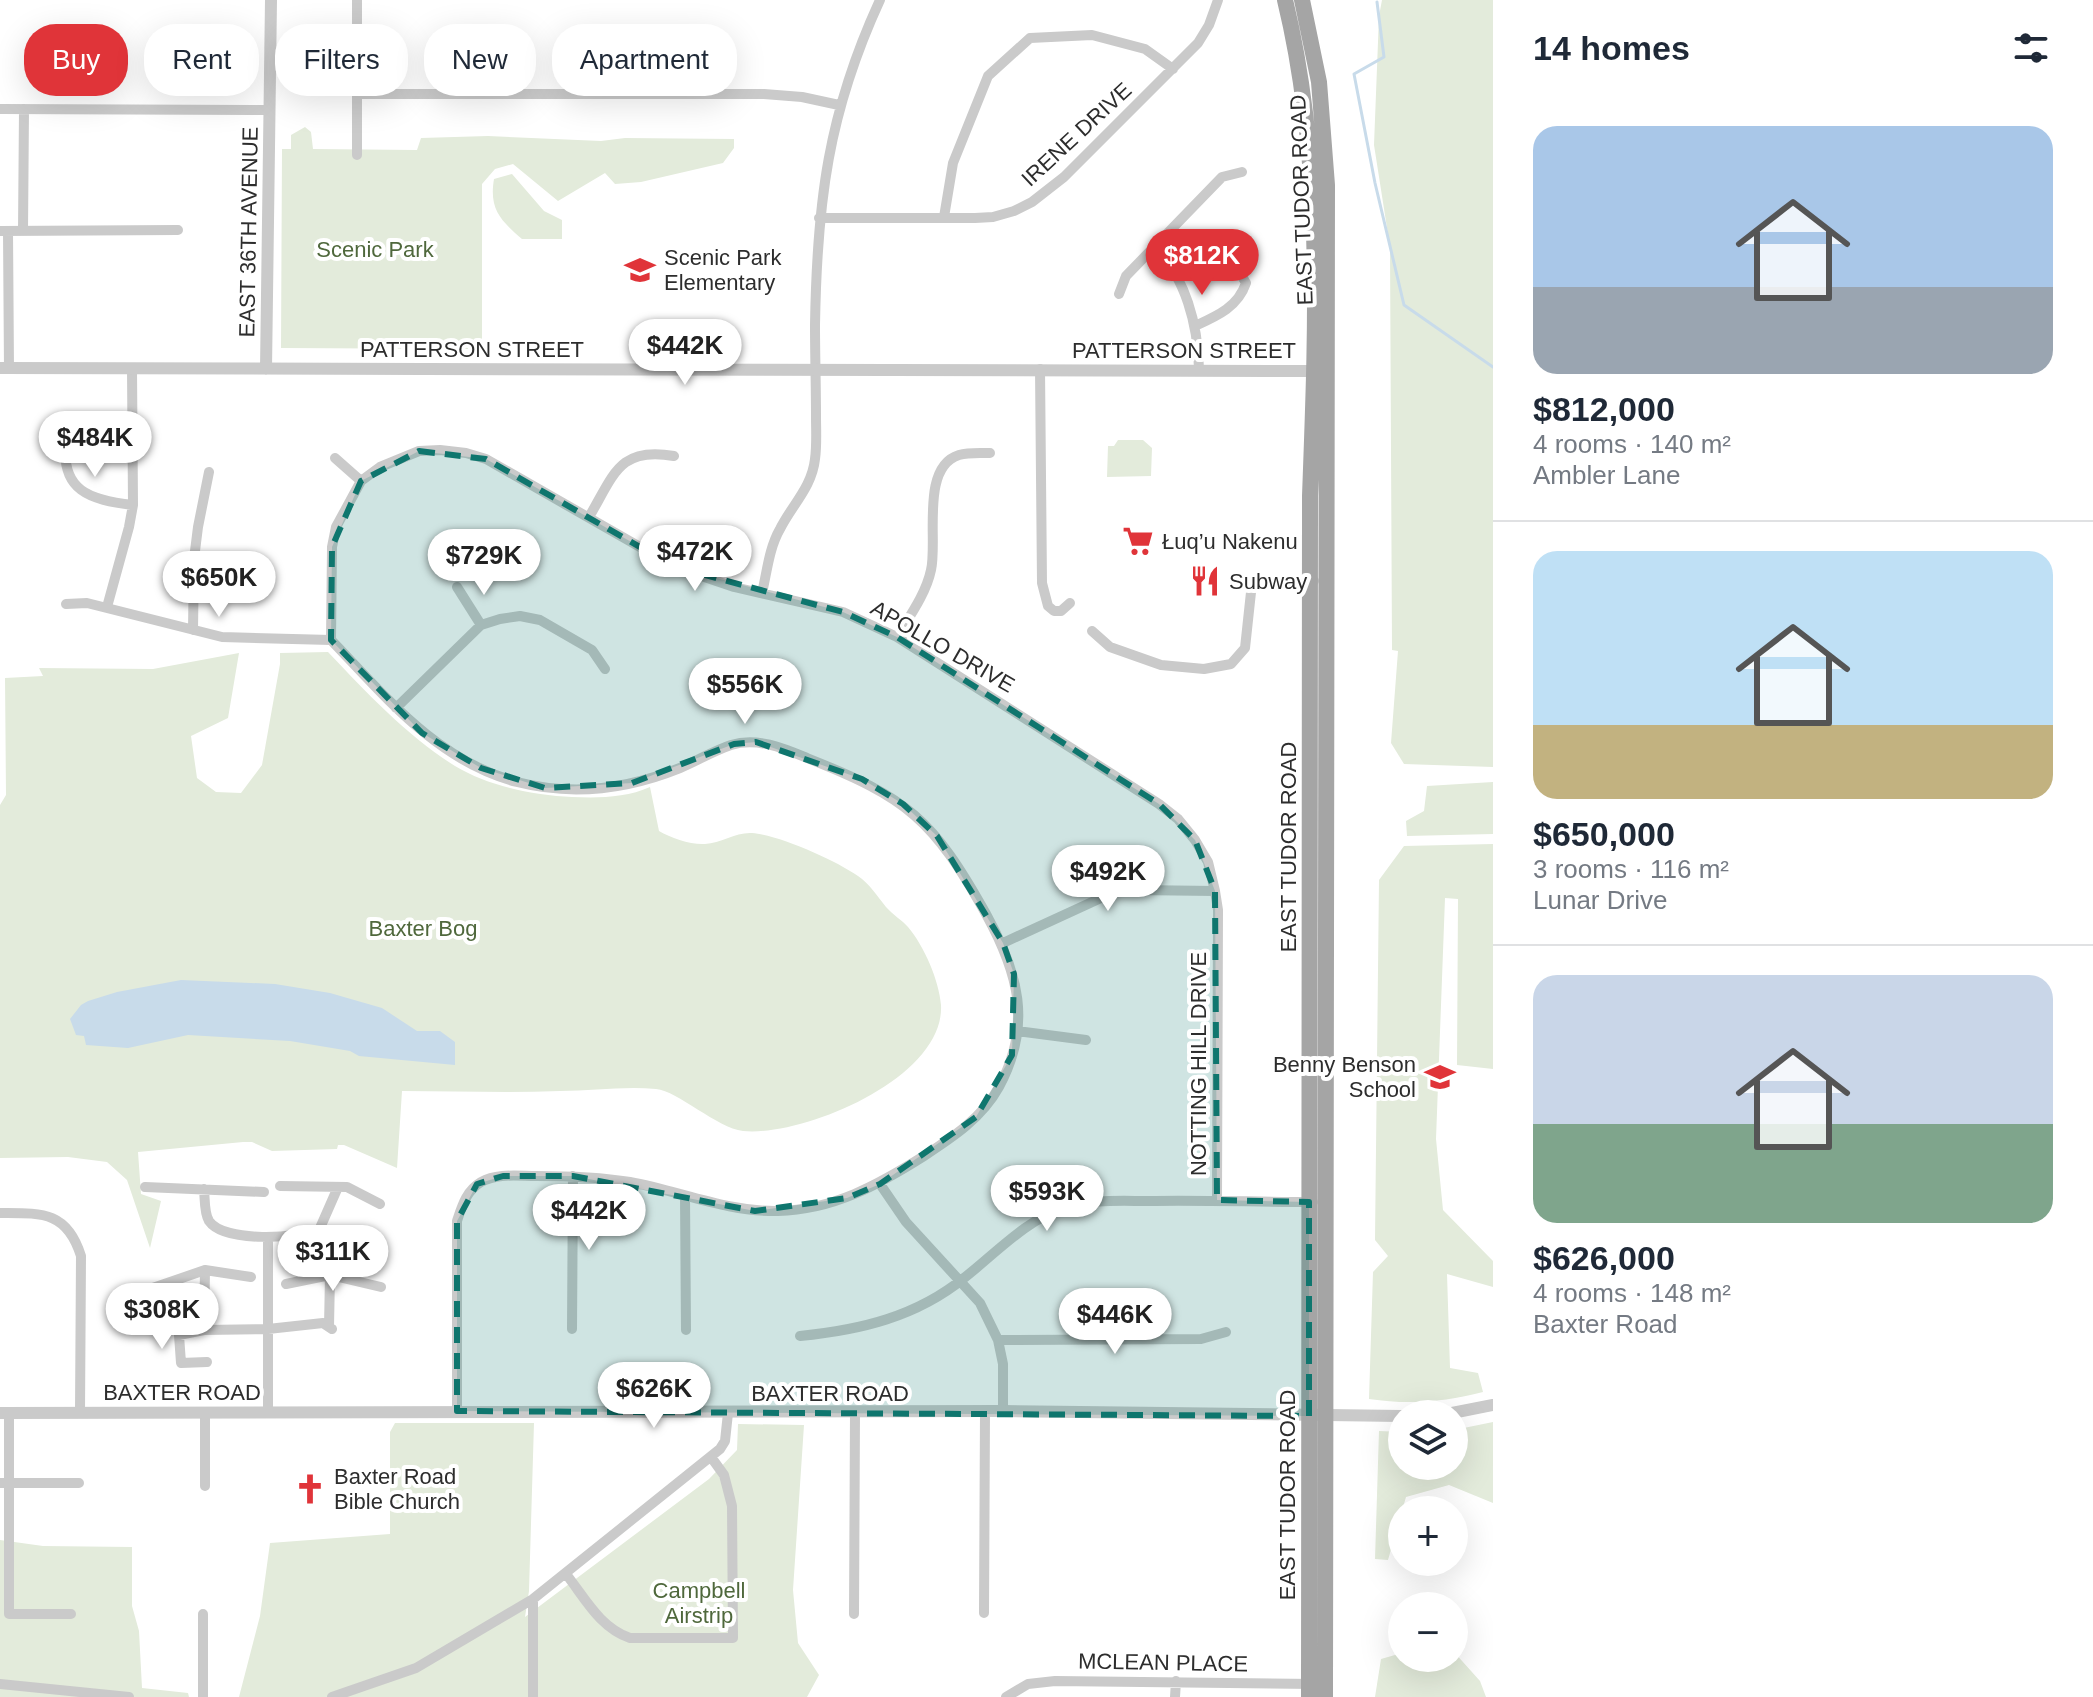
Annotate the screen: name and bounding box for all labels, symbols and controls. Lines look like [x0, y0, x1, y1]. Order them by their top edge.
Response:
chip: Buy [24, 24, 128, 96]
chip: Rent [144, 24, 259, 96]
chip: Filters [275, 24, 408, 96]
chip: New [424, 24, 536, 96]
chip: Apartment [552, 24, 737, 96]
icon: filters [2009, 26, 2053, 70]
text: 14 homes [1533, 29, 1690, 67]
street label: IRENE DRIVE [1016, 77, 1136, 191]
street label: EAST TUDOR ROAD [1285, 94, 1318, 306]
street label: EAST 36TH AVENUE [234, 126, 263, 338]
icon: home [1721, 178, 1865, 322]
pin: $812K [1146, 229, 1258, 297]
park label: Scenic Park [316, 237, 435, 262]
text: $812K [1164, 240, 1240, 270]
place label: Scenic Park Elementary [664, 245, 782, 295]
school or university icon: Scenic Park Elementary [623, 253, 657, 287]
pin: $442K [629, 319, 741, 387]
text: $442K [647, 330, 723, 360]
street label: PATTERSON STREET [360, 337, 584, 362]
street label: PATTERSON STREET [1072, 338, 1296, 363]
text: $812,000 [1533, 390, 1675, 428]
pin: $484K [39, 411, 151, 479]
text: $484K [57, 422, 133, 452]
text: 4 rooms · 140 m² [1533, 429, 1731, 459]
text: Ambler Lane [1533, 460, 1680, 490]
supermarket icon: Łuq’u Nakenu [1121, 524, 1155, 558]
pin: $472K [639, 525, 751, 593]
pin: $729K [428, 529, 540, 597]
place label: Łuq’u Nakenu [1162, 529, 1298, 554]
text: $472K [657, 536, 733, 566]
text: $729K [446, 540, 522, 570]
pin: $650K [163, 551, 275, 619]
text: $650K [181, 562, 257, 592]
restaurant icon: Subway [1188, 564, 1222, 598]
place label: Subway [1229, 569, 1307, 594]
street label: APOLLO DRIVE [867, 595, 1019, 698]
icon: home [1721, 603, 1865, 747]
pin: $556K [689, 658, 801, 726]
text: $556K [707, 669, 783, 699]
street label: EAST TUDOR ROAD [1276, 742, 1301, 952]
text: $650,000 [1533, 815, 1675, 853]
pin: $492K [1052, 845, 1164, 913]
text: 3 rooms · 116 m² [1533, 854, 1729, 884]
text: $492K [1070, 856, 1146, 886]
text: Lunar Drive [1533, 885, 1667, 915]
park label: Baxter Bog [369, 916, 477, 941]
street label: NOTTING HILL DRIVE [1186, 952, 1211, 1176]
icon: home [1721, 1027, 1865, 1171]
place label: Benny Benson School [1273, 1052, 1416, 1102]
school or university icon: Benny Benson School [1423, 1060, 1457, 1094]
pin: $593K [991, 1165, 1103, 1233]
text: $593K [1009, 1176, 1085, 1206]
pin: $442K [533, 1184, 645, 1252]
text: $442K [551, 1195, 627, 1225]
pin: $311K [277, 1225, 389, 1293]
text: $311K [295, 1236, 371, 1266]
text: $626,000 [1533, 1239, 1675, 1277]
text: 4 rooms · 148 m² [1533, 1278, 1731, 1308]
pin: $308K [106, 1283, 218, 1351]
pin: $446K [1059, 1288, 1171, 1356]
text: $308K [124, 1294, 200, 1324]
text: $446K [1077, 1299, 1153, 1329]
text: Baxter Road [1533, 1309, 1678, 1339]
pin: $626K [598, 1362, 710, 1430]
text: $626K [616, 1373, 692, 1403]
street label: BAXTER ROAD [103, 1380, 261, 1405]
street label: BAXTER ROAD [751, 1381, 909, 1406]
street label: EAST TUDOR ROAD [1275, 1390, 1300, 1600]
map controls [1388, 1400, 1468, 1672]
button: layers [1388, 1400, 1468, 1480]
place label: Baxter Road Bible Church [334, 1464, 460, 1514]
church icon: Baxter Road Bible Church [293, 1472, 327, 1506]
button: + [1388, 1496, 1468, 1576]
park label: Campbell Airstrip [653, 1578, 745, 1628]
button: − [1388, 1592, 1468, 1672]
street label: MCLEAN PLACE [1078, 1649, 1248, 1676]

